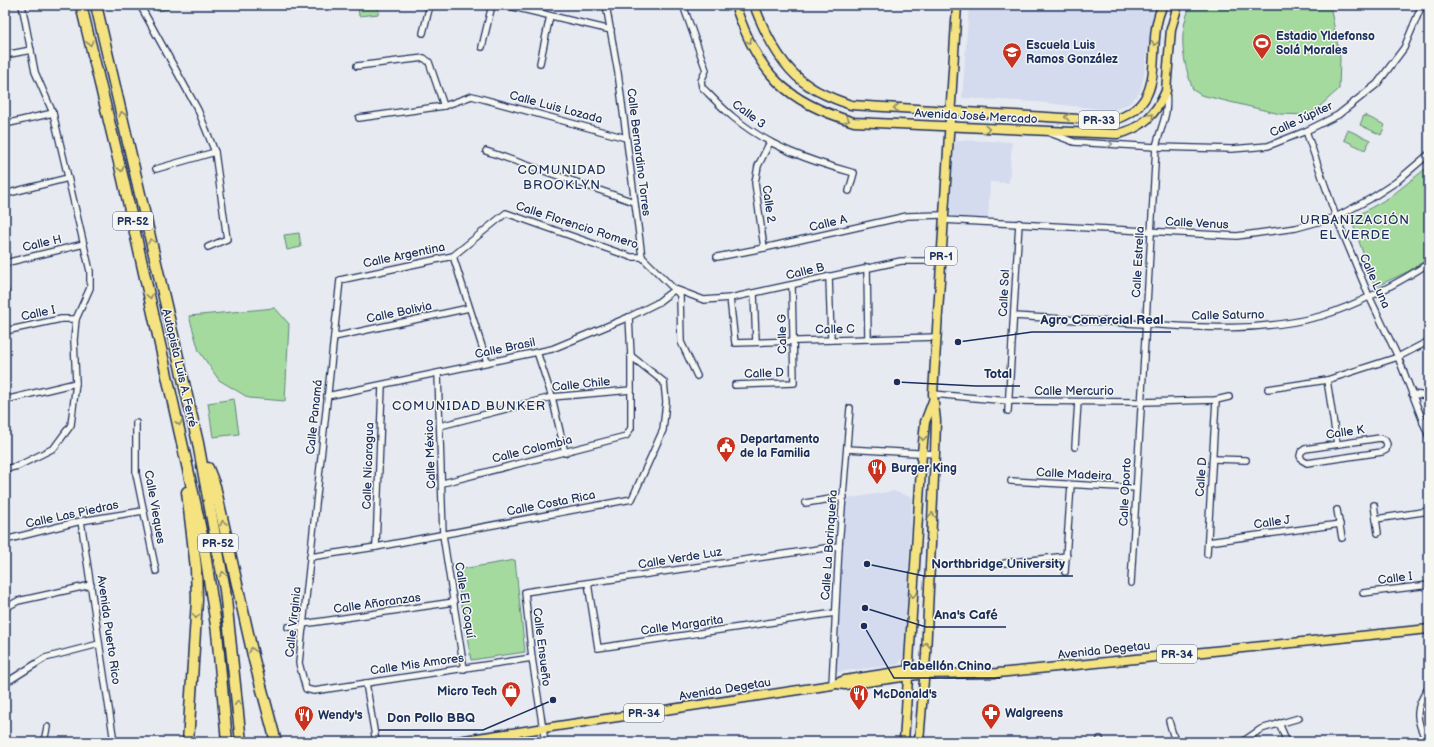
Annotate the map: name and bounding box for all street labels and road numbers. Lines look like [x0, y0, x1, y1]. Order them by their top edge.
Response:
street label: Calle Bernardino Torres [623, 87, 654, 217]
street label: Calle Luis Lozada [508, 88, 604, 127]
street label: Calle 3 [729, 97, 769, 132]
street label: Calle Júpiter [1267, 98, 1336, 141]
street label: Avenida José Mercado [914, 106, 1038, 127]
road number: PR-33 [1079, 111, 1119, 129]
street label: Calle 2 [758, 184, 779, 224]
street label: Calle Florencio Romero [514, 199, 640, 252]
road number: PR-52 [113, 212, 153, 230]
street label: Calle A [808, 212, 849, 235]
street label: Calle Venus [1165, 214, 1229, 233]
street label: Calle Estrella [1129, 226, 1148, 298]
street label: Calle H [21, 232, 63, 255]
street label: Calle Argentina [362, 239, 447, 271]
road number: PR-1 [925, 247, 957, 265]
street label: Calle Luna [1356, 252, 1393, 311]
street label: Calle B [784, 259, 826, 284]
street label: Calle Sol [996, 269, 1013, 317]
street label: Calle Bolivia [365, 298, 433, 327]
street label: Calle I [20, 302, 57, 324]
street label: Autopista Luis A. Ferré [159, 307, 200, 429]
street label: Calle Saturno [1191, 307, 1265, 324]
street label: Calle G [775, 314, 790, 354]
street label: Calle C [815, 322, 855, 337]
street label: Calle Brasil [473, 335, 537, 362]
street label: Calle D [744, 365, 784, 382]
street label: Calle Chile [551, 374, 611, 395]
street label: Calle Panamá [303, 379, 326, 455]
street label: Calle Mercurio [1034, 384, 1114, 399]
street label: Calle México [422, 419, 439, 489]
street label: Calle Nicaragua [359, 422, 378, 510]
street label: Calle K [1325, 422, 1366, 443]
street label: Calle Colombia [490, 432, 574, 467]
street label: Calle D [1193, 456, 1210, 497]
street label: Calle Oporto [1116, 457, 1135, 527]
street label: Calle Madeira [1036, 465, 1112, 484]
street label: Calle Vieques [141, 469, 168, 545]
street label: Calle Costa Rica [505, 487, 597, 519]
street label: Calle La Borinqueña [818, 489, 841, 601]
street label: Calle Las Piedras [24, 497, 120, 532]
street label: Calle J [1253, 512, 1292, 532]
road number: PR-52 [198, 534, 238, 552]
street label: Calle Verde Luz [637, 544, 723, 573]
street label: Calle El Coquí [451, 561, 478, 639]
street label: Calle I [1377, 569, 1413, 588]
street label: Avenida Puerto Rico [93, 575, 124, 686]
street label: Calle Virginia [282, 586, 305, 658]
street label: Calle Añoranzas [333, 590, 422, 617]
street label: Calle Ensueño [529, 607, 554, 687]
street label: Calle Margarita [640, 612, 725, 639]
street label: Avenida Degetau [1057, 638, 1151, 663]
road number: PR-34 [1157, 645, 1197, 663]
street label: Calle Mis Amores [369, 650, 465, 678]
street label: Avenida Degetau [678, 675, 772, 704]
road number: PR-34 [624, 704, 664, 722]

